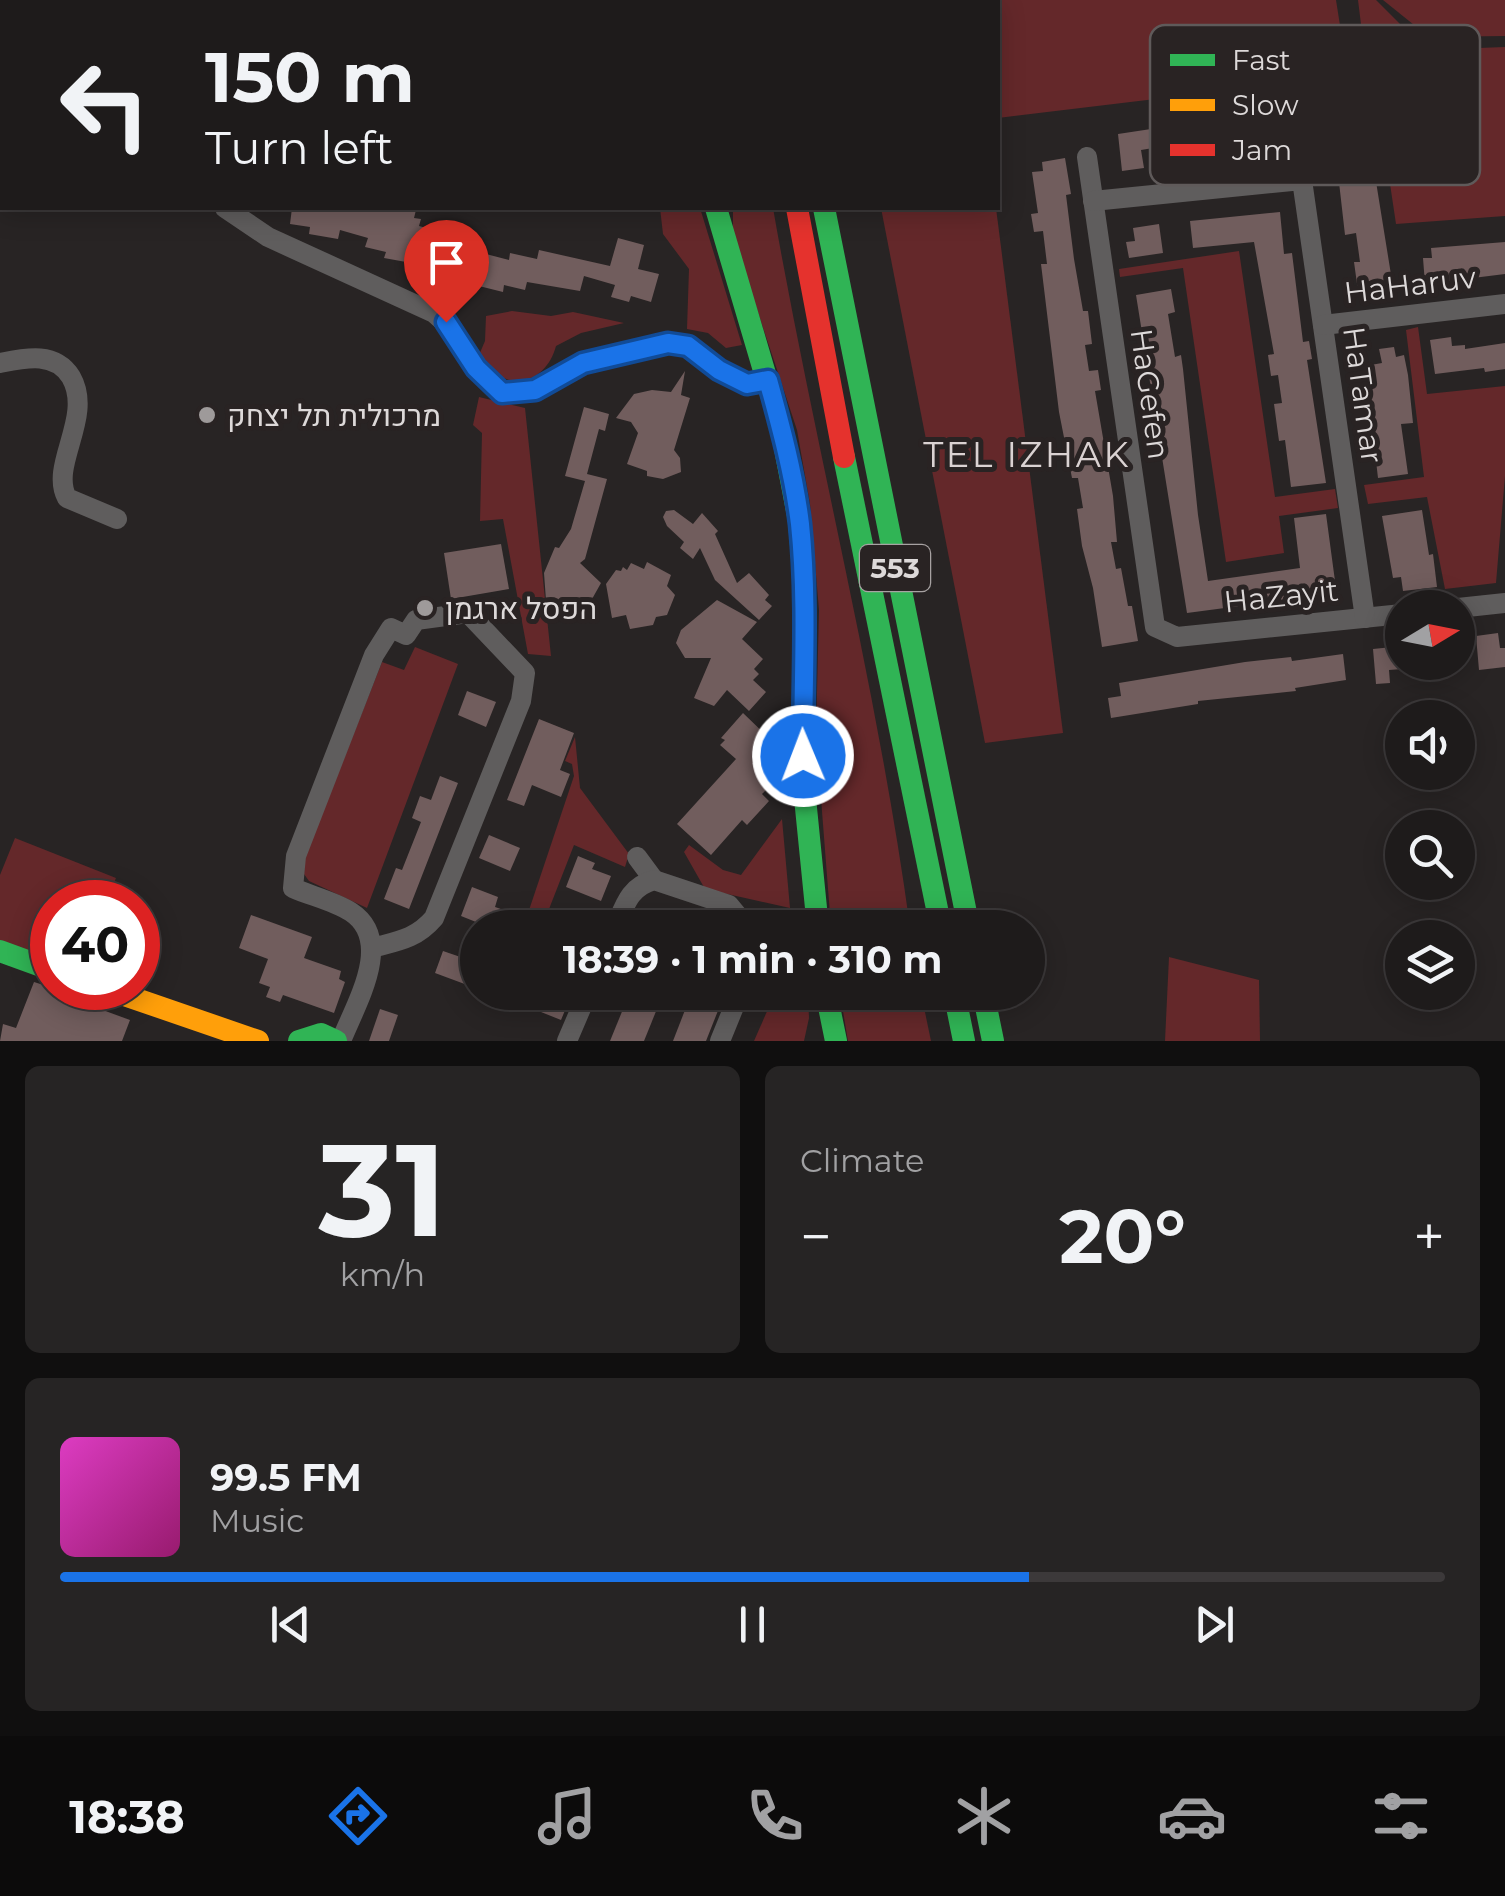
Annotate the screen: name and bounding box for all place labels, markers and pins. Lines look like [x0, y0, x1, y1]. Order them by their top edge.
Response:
pin [404, 220, 489, 323]
place label: מרכולית תל יצחק [227, 397, 441, 434]
marker: מרכולית תל יצחק [196, 404, 218, 426]
place label: הפסל ארגמן [445, 590, 597, 627]
marker: הפסל ארגמן [414, 597, 436, 619]

